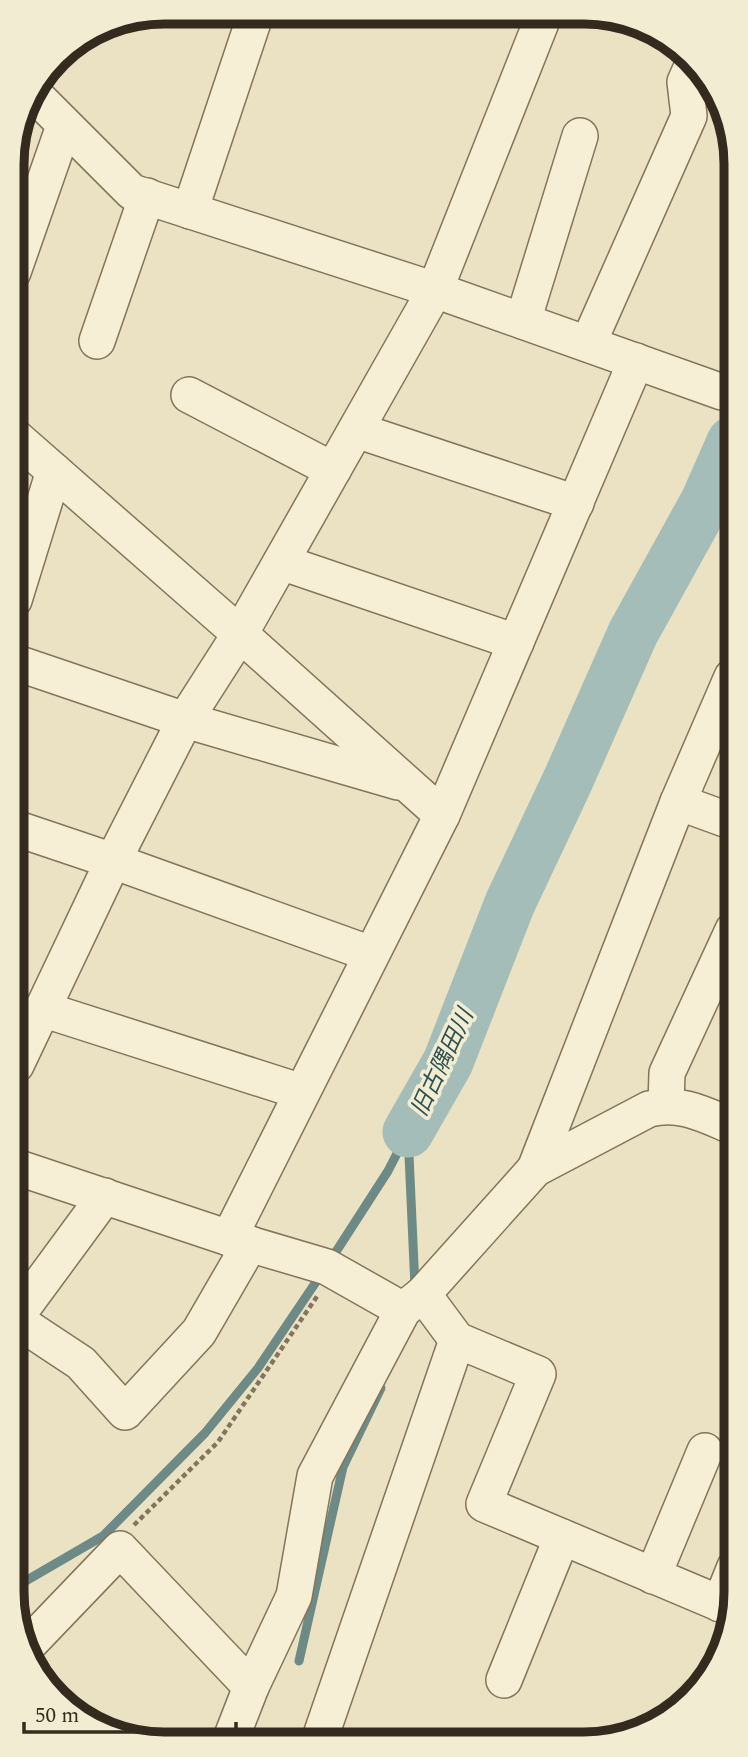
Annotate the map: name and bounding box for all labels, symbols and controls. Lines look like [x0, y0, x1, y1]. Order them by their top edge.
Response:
water label: 旧古隅田川 [403, 1001, 484, 1123]
scale bar [24, 1690, 236, 1734]
text: 50 m [35, 1700, 79, 1732]

